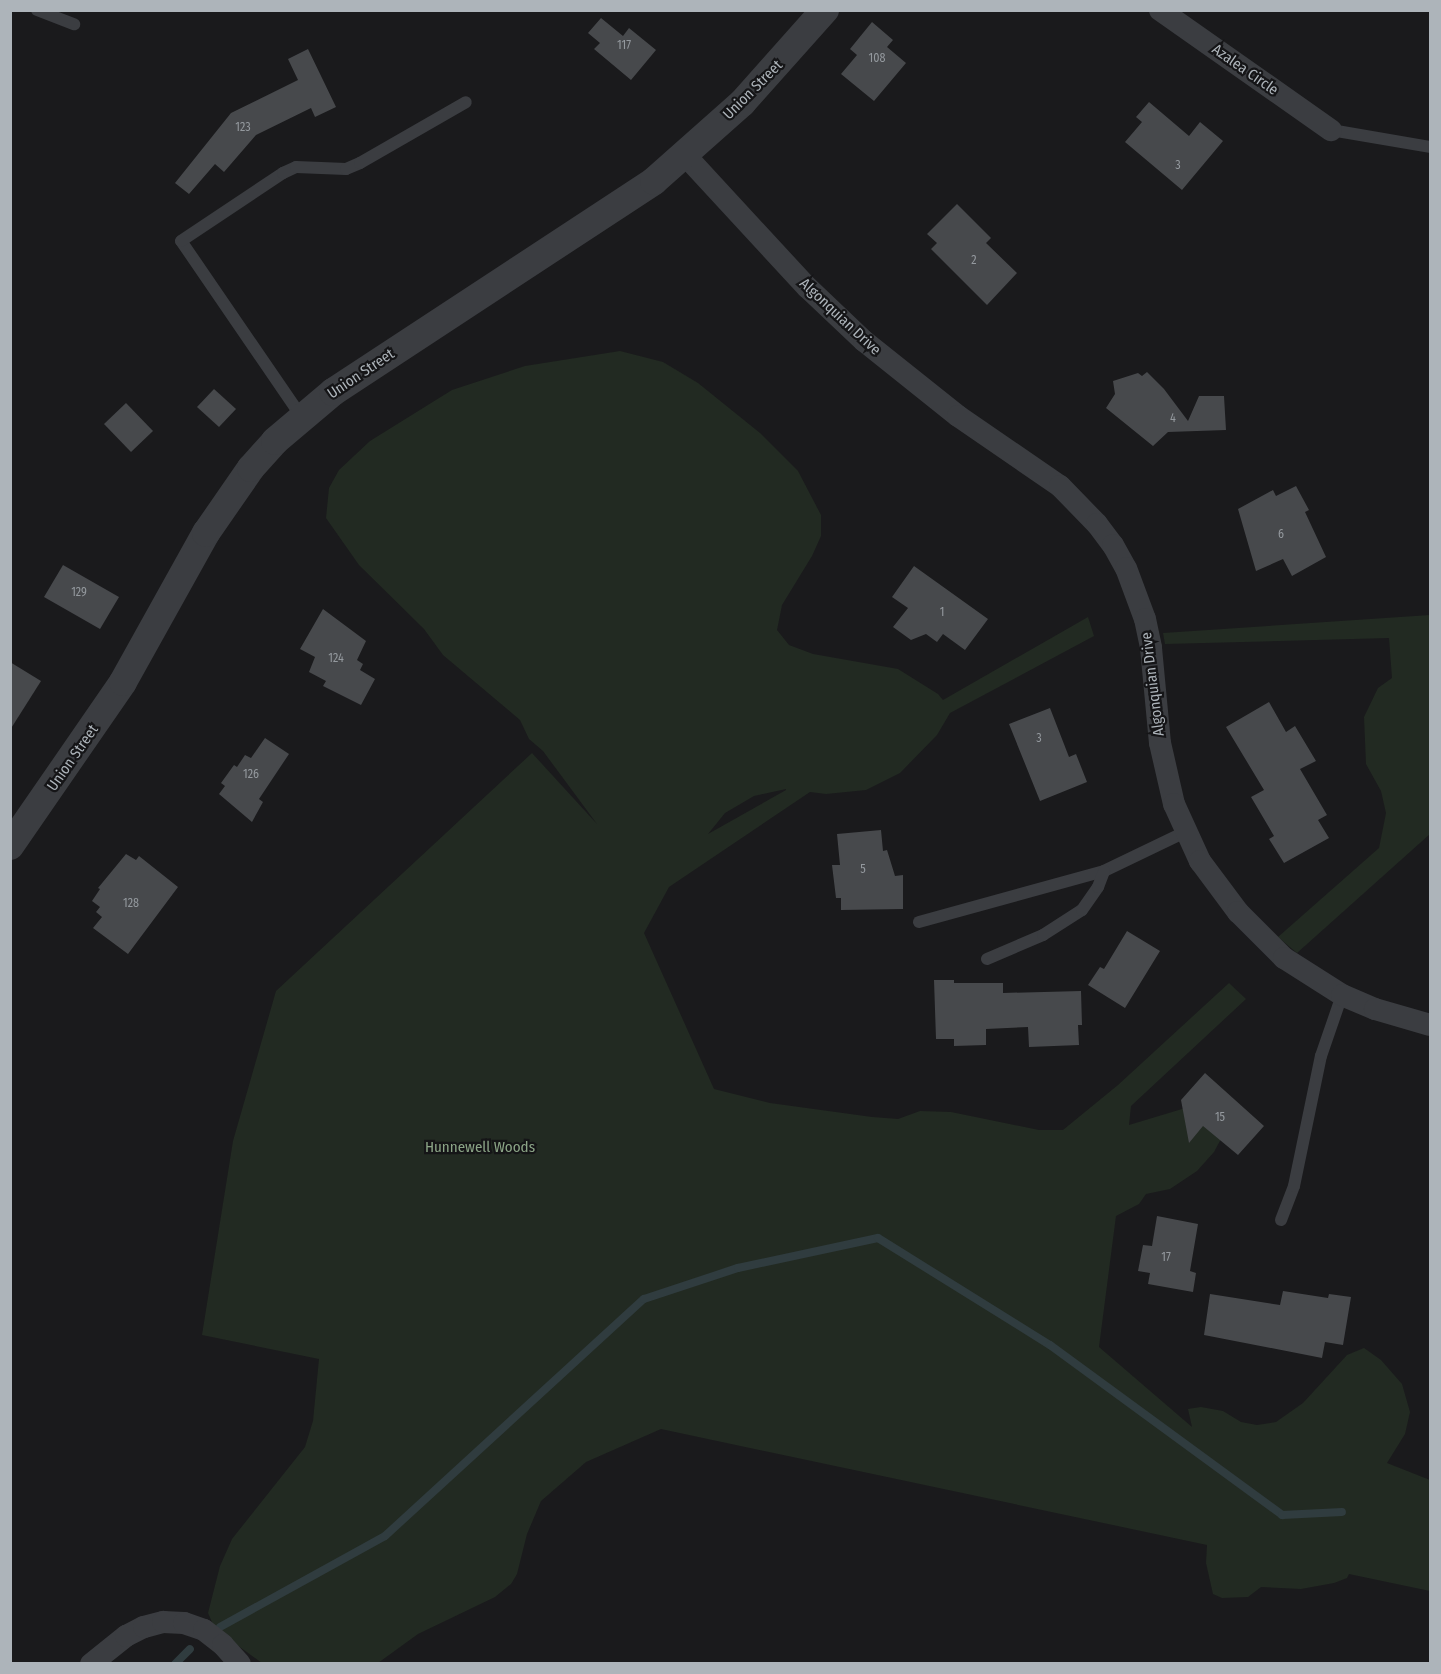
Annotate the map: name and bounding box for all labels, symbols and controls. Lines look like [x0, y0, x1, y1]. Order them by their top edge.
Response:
house number: 117 [617, 39, 631, 53]
street label: Azalea Circle [1208, 41, 1282, 99]
house number: 108 [869, 52, 885, 66]
street label: Union Street [720, 57, 786, 123]
house number: 123 [235, 121, 251, 135]
house number: 3 [1175, 159, 1181, 173]
house number: 2 [971, 254, 977, 268]
street label: Algonquian Drive [796, 275, 884, 359]
street label: Union Street [324, 345, 398, 403]
house number: 4 [1170, 412, 1176, 426]
house number: 6 [1278, 528, 1284, 542]
house number: 129 [71, 586, 87, 600]
house number: 1 [940, 606, 944, 620]
street label: Algonquian Drive [1138, 631, 1168, 737]
house number: 124 [328, 652, 344, 666]
street label: Union Street [44, 721, 102, 795]
house number: 3 [1036, 732, 1042, 746]
house number: 126 [243, 768, 259, 782]
house number: 5 [860, 863, 866, 877]
house number: 128 [123, 897, 139, 911]
house number: 15 [1215, 1111, 1225, 1125]
park label: Hunnewell Woods [425, 1139, 535, 1157]
house number: 17 [1161, 1251, 1171, 1265]

